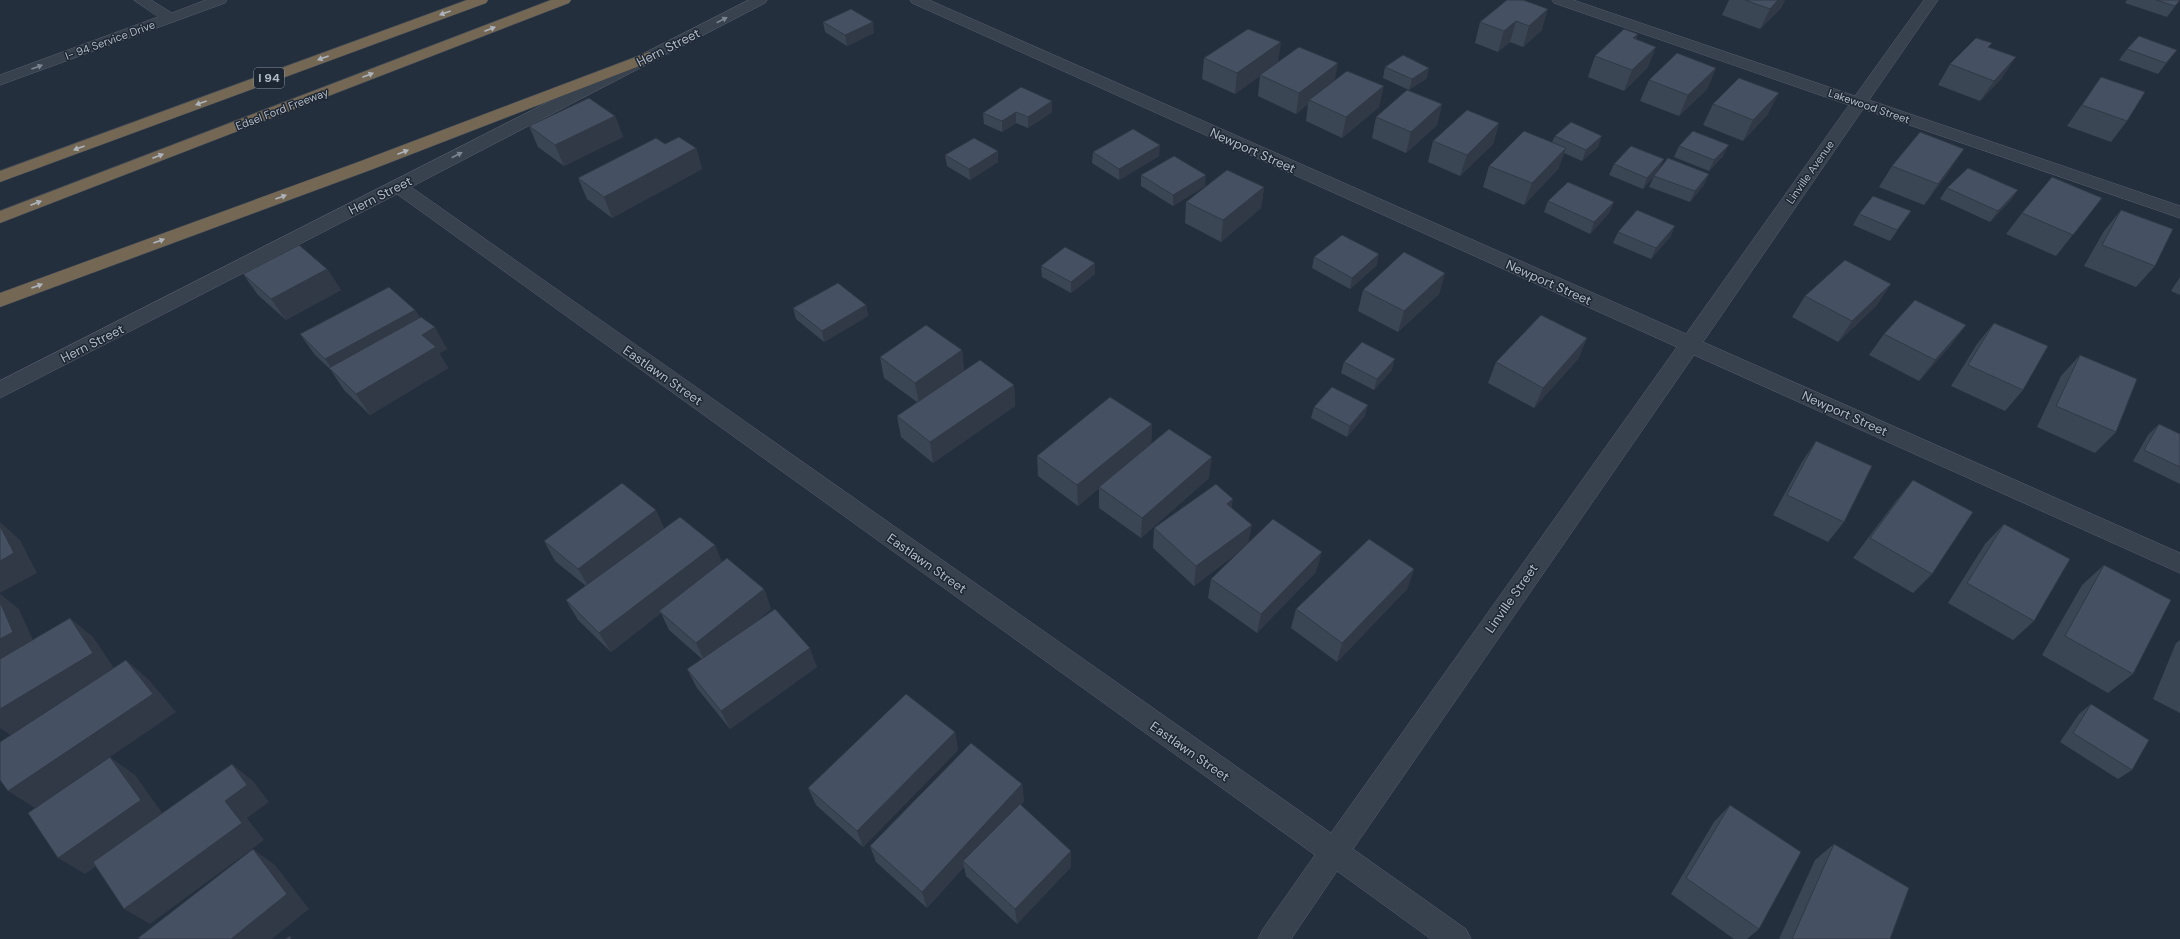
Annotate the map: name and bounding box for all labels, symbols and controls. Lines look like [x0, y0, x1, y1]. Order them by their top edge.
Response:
one-way arrow [438, 11, 450, 17]
street label: I- 94 Service Drive [63, 17, 157, 63]
one-way arrow [716, 17, 727, 23]
street label: Hern Street [634, 24, 703, 71]
one-way arrow [484, 25, 496, 31]
one-way arrow [316, 56, 328, 62]
one-way arrow [31, 63, 43, 69]
road number: I 94 [254, 68, 284, 88]
one-way arrow [363, 72, 375, 78]
street label: Edsel Ford Freeway [234, 85, 330, 133]
street label: Lakewood Street [1826, 86, 1912, 126]
one-way arrow [194, 100, 206, 106]
street label: Newport Street [1207, 124, 1298, 177]
street label: Linville Avenue [1783, 137, 1837, 207]
one-way arrow [72, 145, 84, 151]
one-way arrow [397, 148, 409, 154]
one-way arrow [451, 152, 463, 158]
one-way arrow [152, 153, 164, 159]
street label: Hern Street [346, 172, 415, 219]
one-way arrow [275, 193, 287, 199]
one-way arrow [31, 200, 43, 206]
one-way arrow [153, 238, 165, 244]
street label: Newport Street [1503, 256, 1594, 309]
one-way arrow [31, 283, 43, 289]
street label: Hern Street [58, 320, 127, 367]
street label: Eastlawn Street [620, 342, 706, 409]
street label: Newport Street [1799, 387, 1890, 440]
street label: Eastlawn Street [884, 530, 970, 597]
street label: Linville Street [1481, 560, 1542, 636]
street label: Eastlawn Street [1147, 718, 1233, 785]

